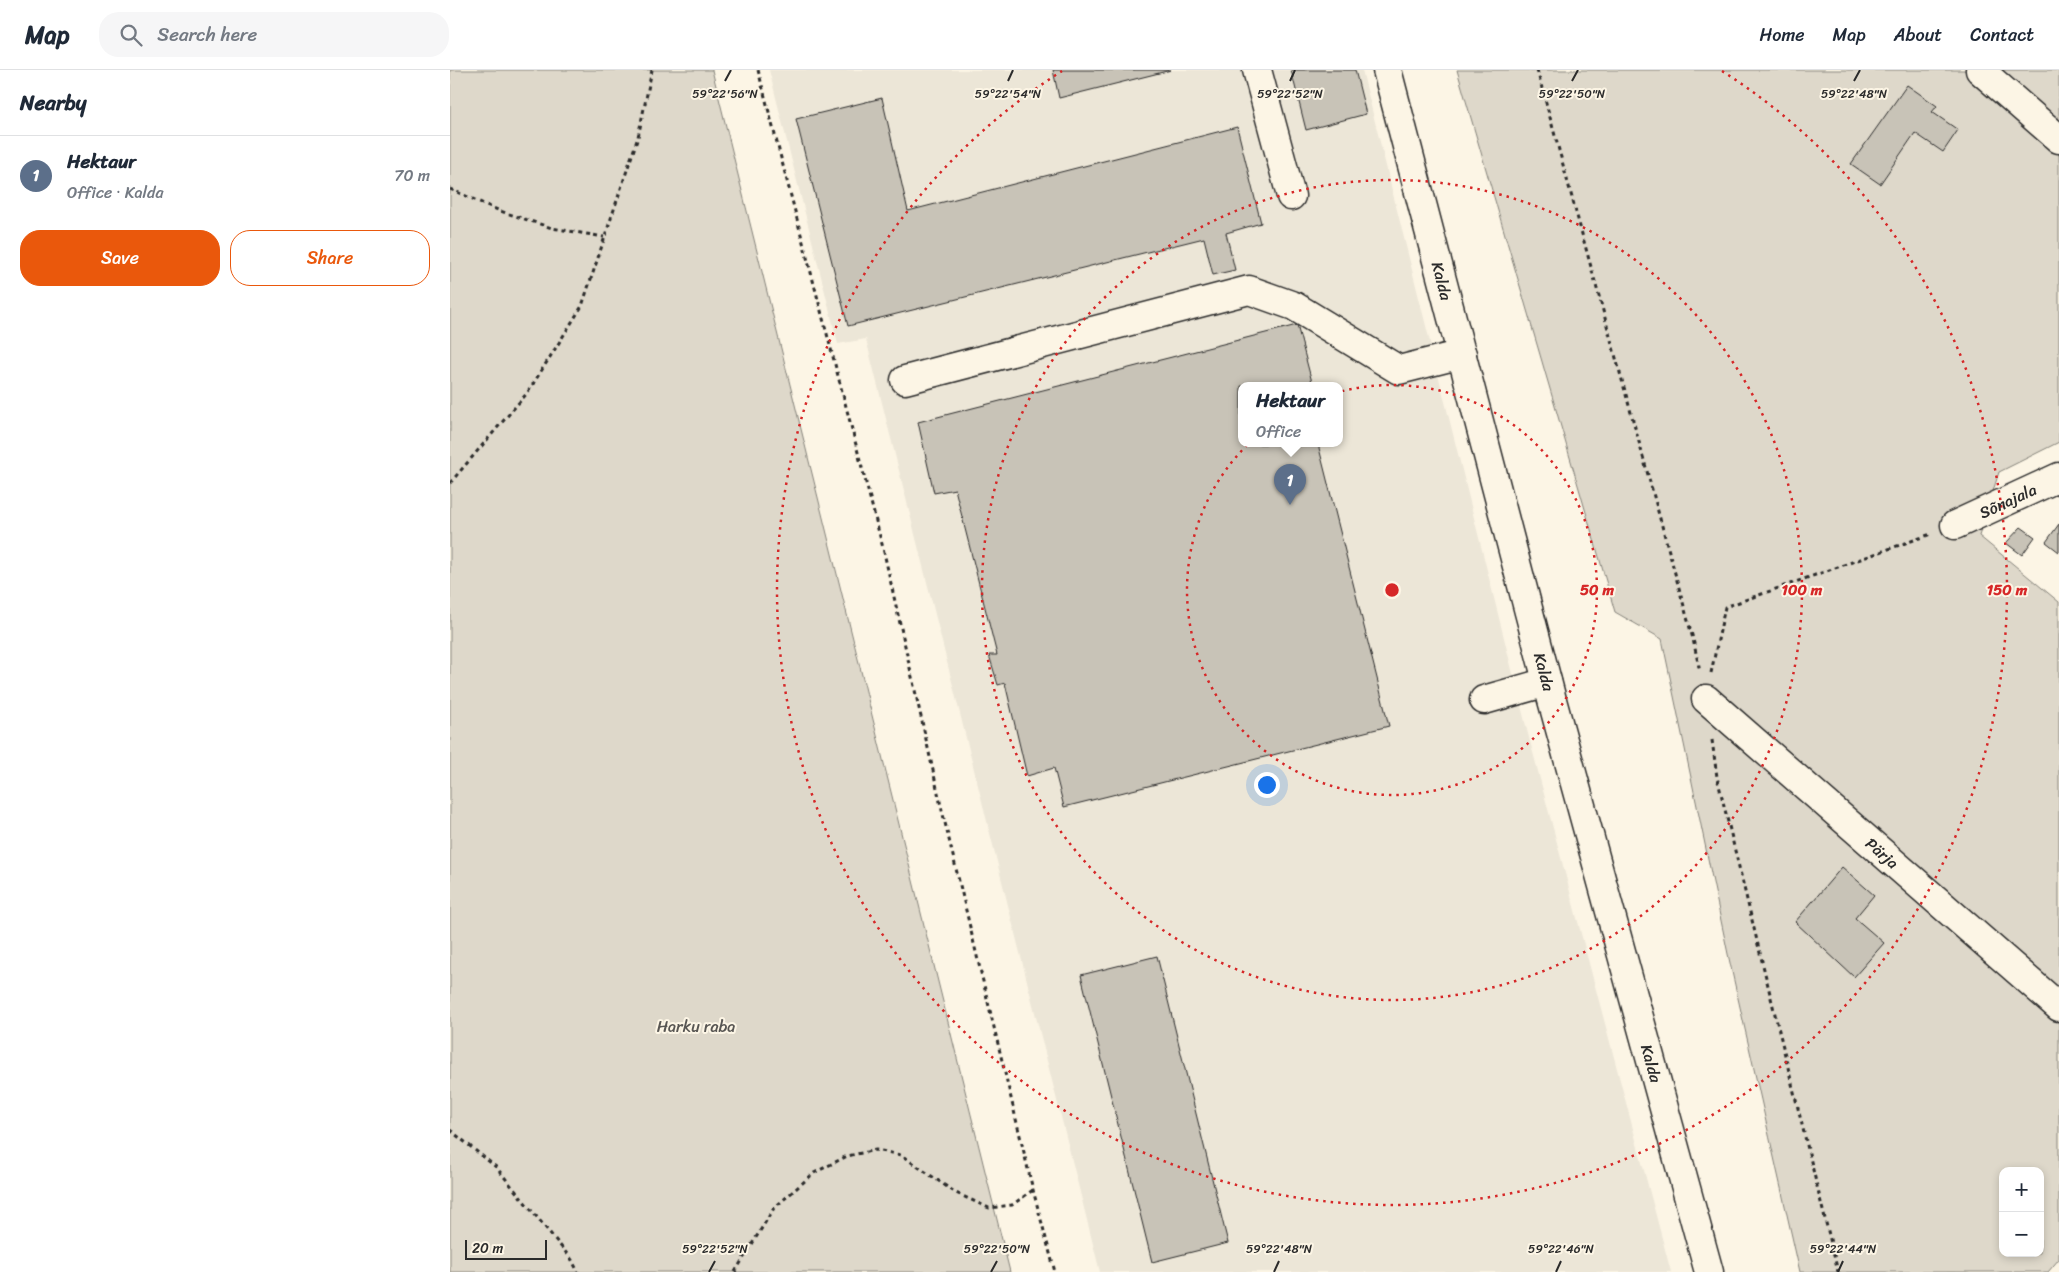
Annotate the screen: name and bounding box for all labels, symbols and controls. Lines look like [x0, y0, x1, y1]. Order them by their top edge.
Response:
search box [99, 12, 449, 57]
text: Map [25, 14, 69, 56]
text: Search here [157, 18, 257, 51]
text: Home [1760, 19, 1805, 51]
text: Map [1833, 19, 1866, 51]
text: About [1894, 19, 1942, 51]
text: Contact [1970, 19, 2034, 51]
icon: search [117, 21, 145, 49]
text: 59°22'56"N [692, 83, 758, 105]
text: 59°22'54"N [975, 83, 1042, 105]
text: 59°22'52"N [1257, 83, 1324, 105]
text: 59°22'50"N [1539, 83, 1606, 105]
text: 59°22'48"N [1821, 83, 1888, 105]
text: Nearby [20, 84, 86, 122]
text: Hektaur [67, 145, 136, 178]
text: 1 [33, 161, 39, 190]
text: 70 m [394, 161, 430, 190]
text: Office · Kalda [67, 178, 164, 207]
button: Save [20, 230, 220, 286]
button: Share [230, 230, 430, 286]
street label: Kalda [1423, 259, 1461, 304]
popup [1238, 382, 1343, 447]
text: Hektaur [1256, 384, 1325, 417]
text: Office [1256, 417, 1301, 446]
pin: 1 [1274, 464, 1306, 505]
street label: Sõnajala [1974, 475, 2042, 527]
text: 50 m [1580, 577, 1615, 603]
text: 100 m [1782, 577, 1823, 603]
text: 150 m [1987, 577, 2028, 603]
centre of rings [1383, 581, 1401, 599]
street label: Kalda [1525, 649, 1563, 695]
your location [1254, 772, 1280, 798]
street label: Pärja [1858, 830, 1906, 876]
park label: Harku raba [657, 1012, 735, 1041]
street label: Kalda [1632, 1041, 1671, 1087]
map controls [1999, 1167, 2044, 1257]
button: + [1999, 1167, 2044, 1212]
button: − [1999, 1212, 2044, 1257]
text: 20 m [472, 1236, 503, 1261]
scale bar [465, 1237, 548, 1260]
text: 59°22'52"N [682, 1238, 749, 1260]
text: 59°22'50"N [964, 1238, 1031, 1260]
text: 59°22'48"N [1246, 1238, 1313, 1260]
text: 59°22'46"N [1528, 1238, 1595, 1260]
text: 59°22'44"N [1810, 1238, 1877, 1260]

